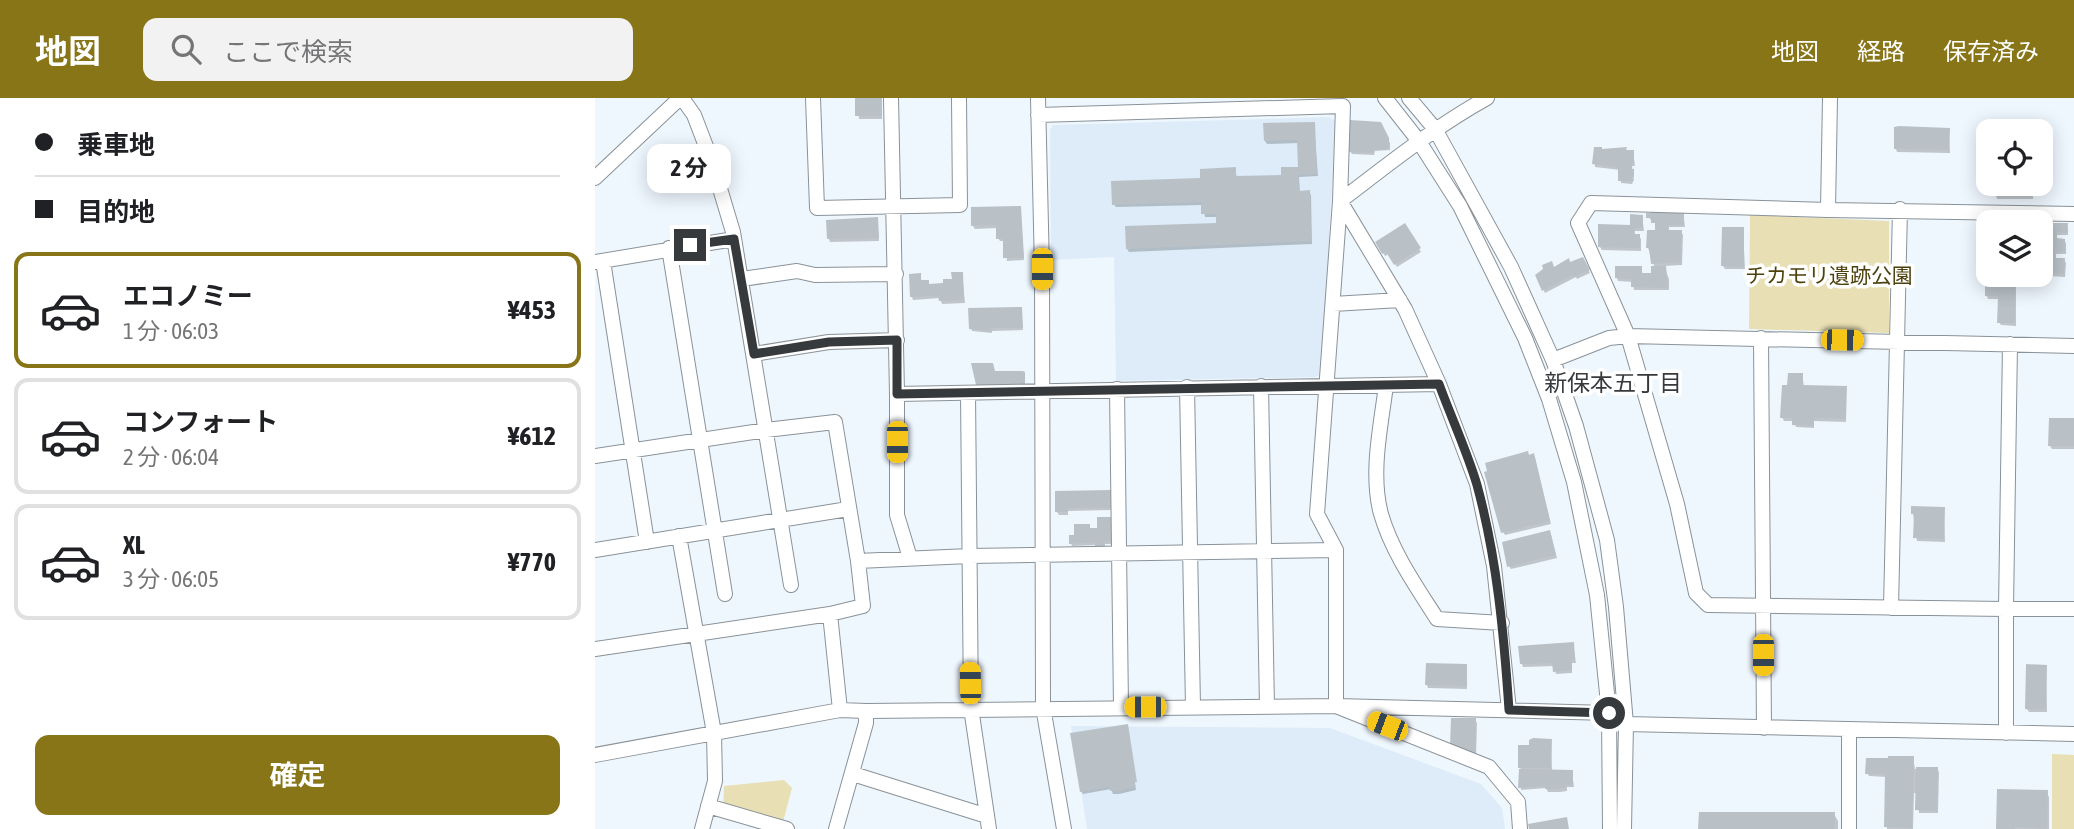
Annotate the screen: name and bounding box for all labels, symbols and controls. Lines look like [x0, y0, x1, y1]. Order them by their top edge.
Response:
search box [143, 18, 633, 81]
icon: search [167, 30, 205, 68]
text: 地図 [35, 32, 101, 70]
text: ここで検索 [223, 37, 353, 67]
text: 地図 [1771, 38, 1819, 65]
text: 経路 [1857, 38, 1905, 65]
text: 保存済み [1943, 38, 2039, 65]
map controls [1976, 119, 2053, 287]
button: locate [1976, 119, 2053, 196]
text: 乗車地 [77, 130, 155, 160]
callout: 2 分 [648, 144, 732, 192]
text: 2 分 [671, 155, 707, 181]
text: 目的地 [77, 197, 155, 227]
button: layers [1976, 210, 2053, 287]
route end [674, 229, 706, 261]
car [1032, 248, 1053, 290]
park label: チカモリ遺跡公園 [1745, 263, 1913, 287]
icon: car [39, 279, 102, 342]
text: エコノミー [123, 281, 253, 311]
text: ¥453 [508, 295, 556, 325]
text: 1 分 · 06:03 [123, 318, 219, 344]
car [1821, 329, 1864, 351]
district label: 新保本五丁目 [1544, 370, 1682, 396]
icon: car [39, 405, 102, 468]
text: コンフォート [123, 407, 278, 437]
text: ¥612 [508, 421, 556, 451]
car [887, 421, 908, 463]
text: 2 分 · 06:04 [123, 444, 219, 470]
text: XL [123, 530, 145, 560]
icon: car [39, 531, 102, 594]
text: ¥770 [508, 547, 556, 577]
text: 3 分 · 06:05 [123, 566, 219, 592]
car [1753, 634, 1774, 676]
car [960, 662, 981, 704]
car [1125, 697, 1167, 718]
route start [1593, 697, 1625, 729]
car [1364, 709, 1411, 743]
button: 確定 [35, 735, 560, 815]

